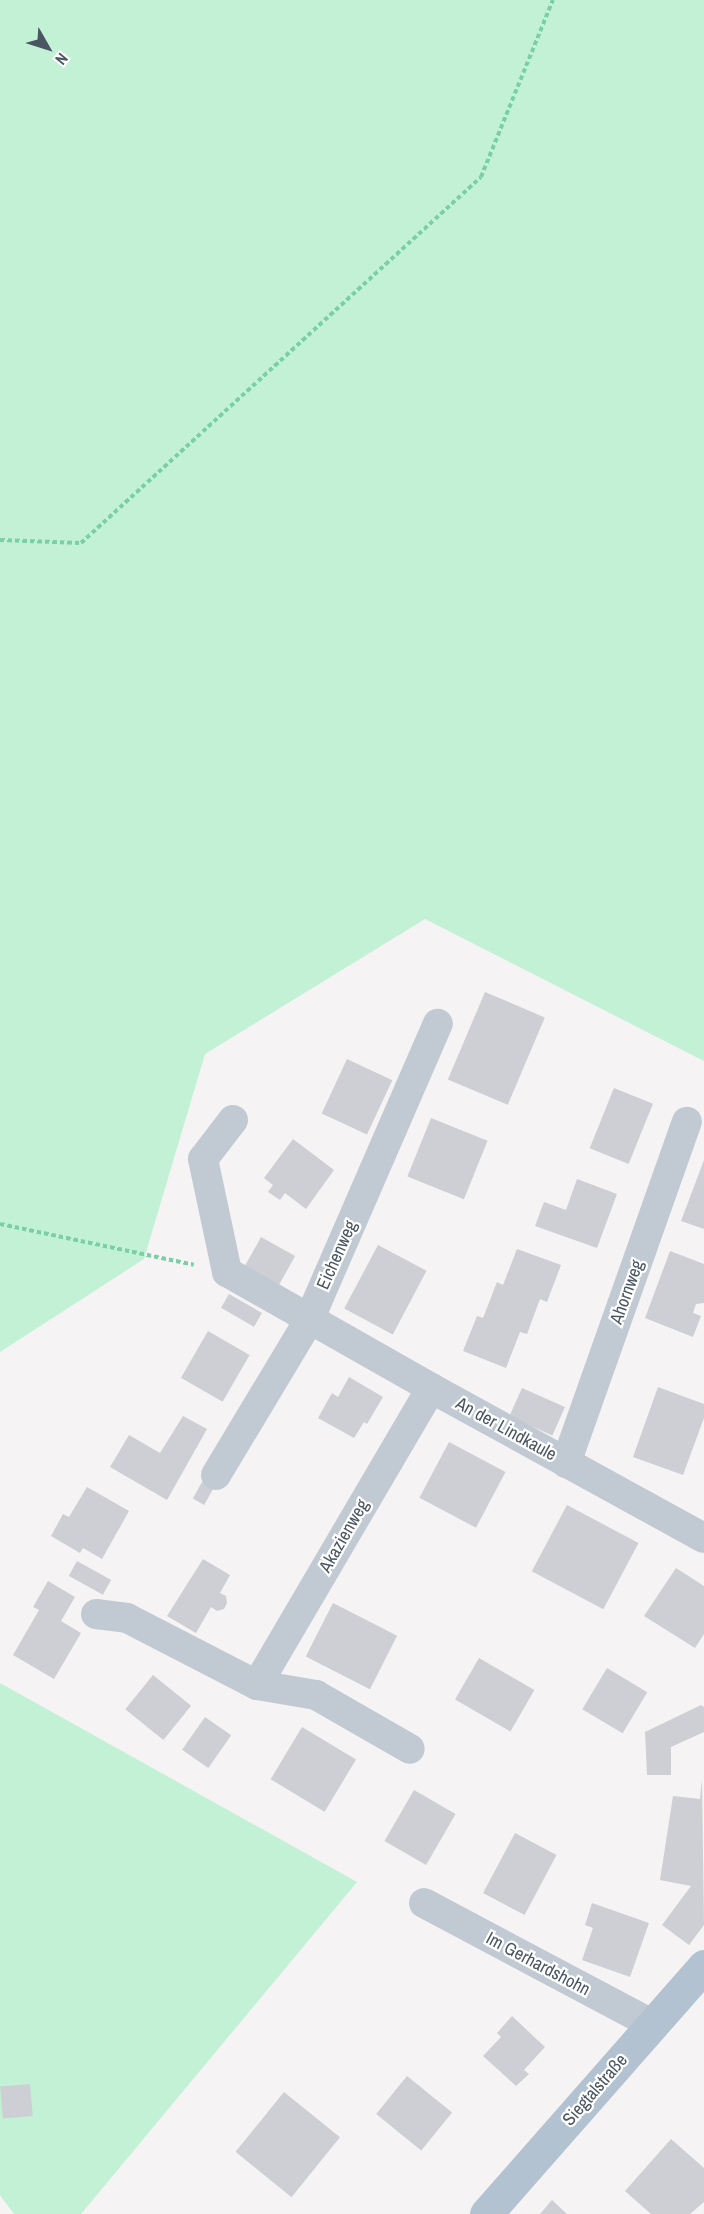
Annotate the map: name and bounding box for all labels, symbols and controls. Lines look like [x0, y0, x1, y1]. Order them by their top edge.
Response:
north arrow [18, 18, 78, 78]
text: N [50, 49, 74, 70]
street label: Eichenweg [312, 1217, 362, 1293]
street label: Ahornweg [605, 1257, 649, 1327]
street label: An der Lindkaule [452, 1393, 560, 1465]
street label: Akazienweg [315, 1496, 373, 1576]
street label: Im Gerhardshohn [482, 1928, 594, 2000]
street label: Siegtalstraße [558, 2050, 632, 2130]

